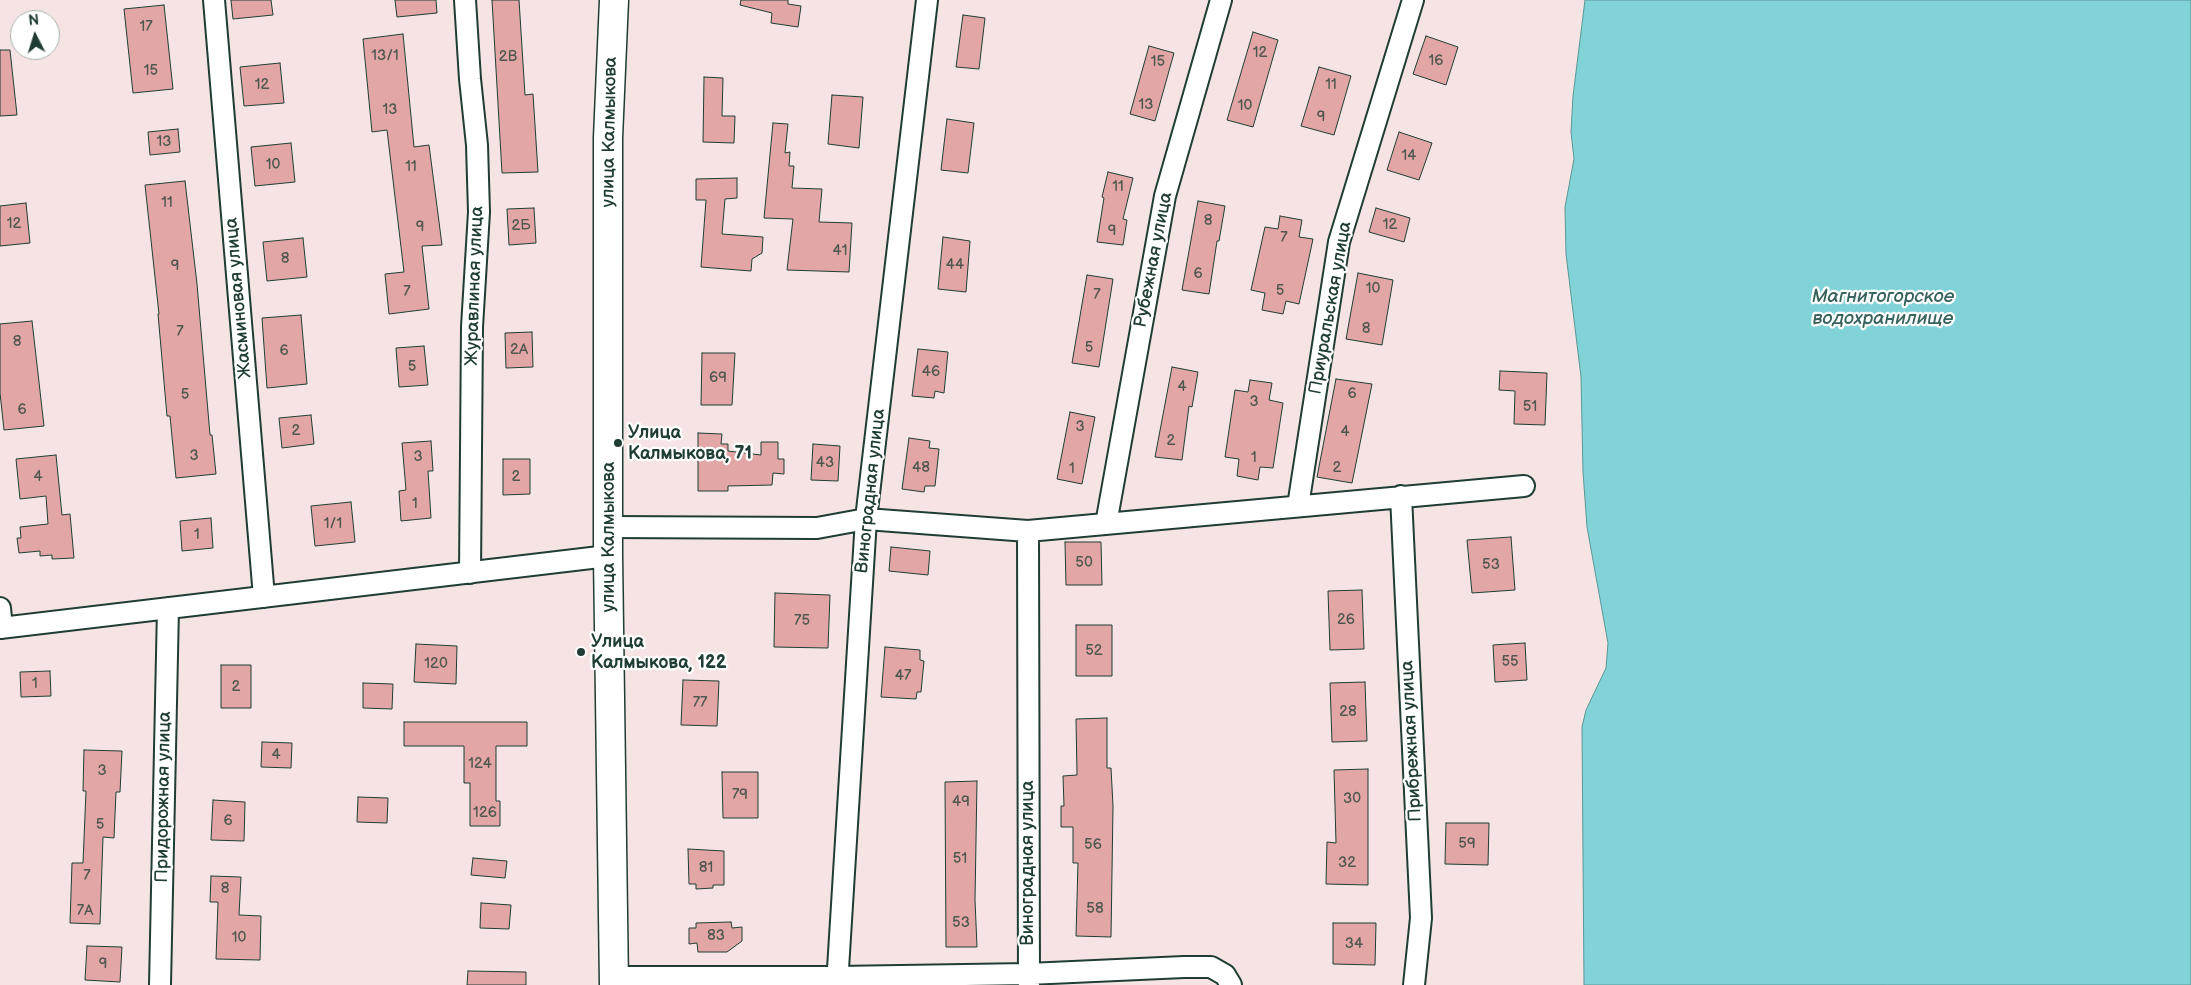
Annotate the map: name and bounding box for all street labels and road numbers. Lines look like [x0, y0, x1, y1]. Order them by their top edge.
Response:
street label: улица Калмыкова [598, 56, 622, 208]
street label: Рубежная улица [1130, 190, 1178, 330]
street label: Журавлиная улица [461, 206, 489, 366]
street label: Жасминовая улица [221, 217, 257, 379]
street label: Приуральская улица [1305, 220, 1357, 396]
street label: Виноградная улица [852, 408, 890, 574]
street label: улица Калмыкова [598, 462, 620, 612]
street label: Прибрежная улица [1397, 660, 1427, 822]
street label: Придорожная улица [152, 711, 176, 883]
street label: Виноградная улица [1017, 780, 1039, 946]

